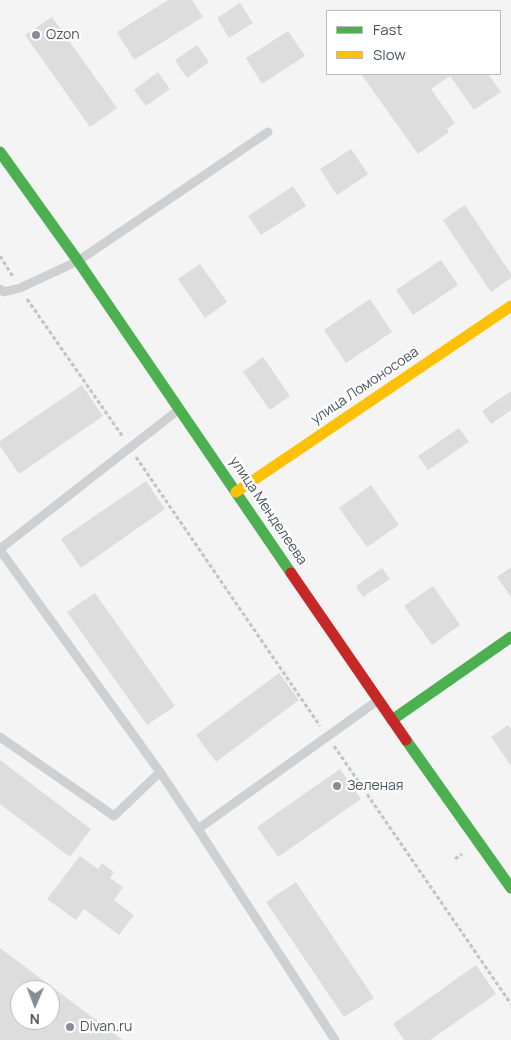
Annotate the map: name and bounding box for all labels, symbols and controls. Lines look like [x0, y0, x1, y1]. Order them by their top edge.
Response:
legend [326, 10, 501, 75]
text: Fast [373, 19, 402, 40]
place label: Ozon [46, 27, 80, 43]
marker: Ozon [30, 29, 42, 41]
text: Slow [373, 44, 406, 65]
street label: улица Ломоносова [308, 344, 422, 428]
street label: улица Менделеева [226, 454, 310, 568]
place label: Зеленая [347, 778, 404, 794]
marker: Зеленая [331, 780, 343, 792]
north arrow [10, 980, 60, 1030]
text: N [30, 1010, 40, 1029]
place label: Divan.ru [80, 1019, 132, 1035]
marker: Divan.ru [64, 1021, 76, 1033]

